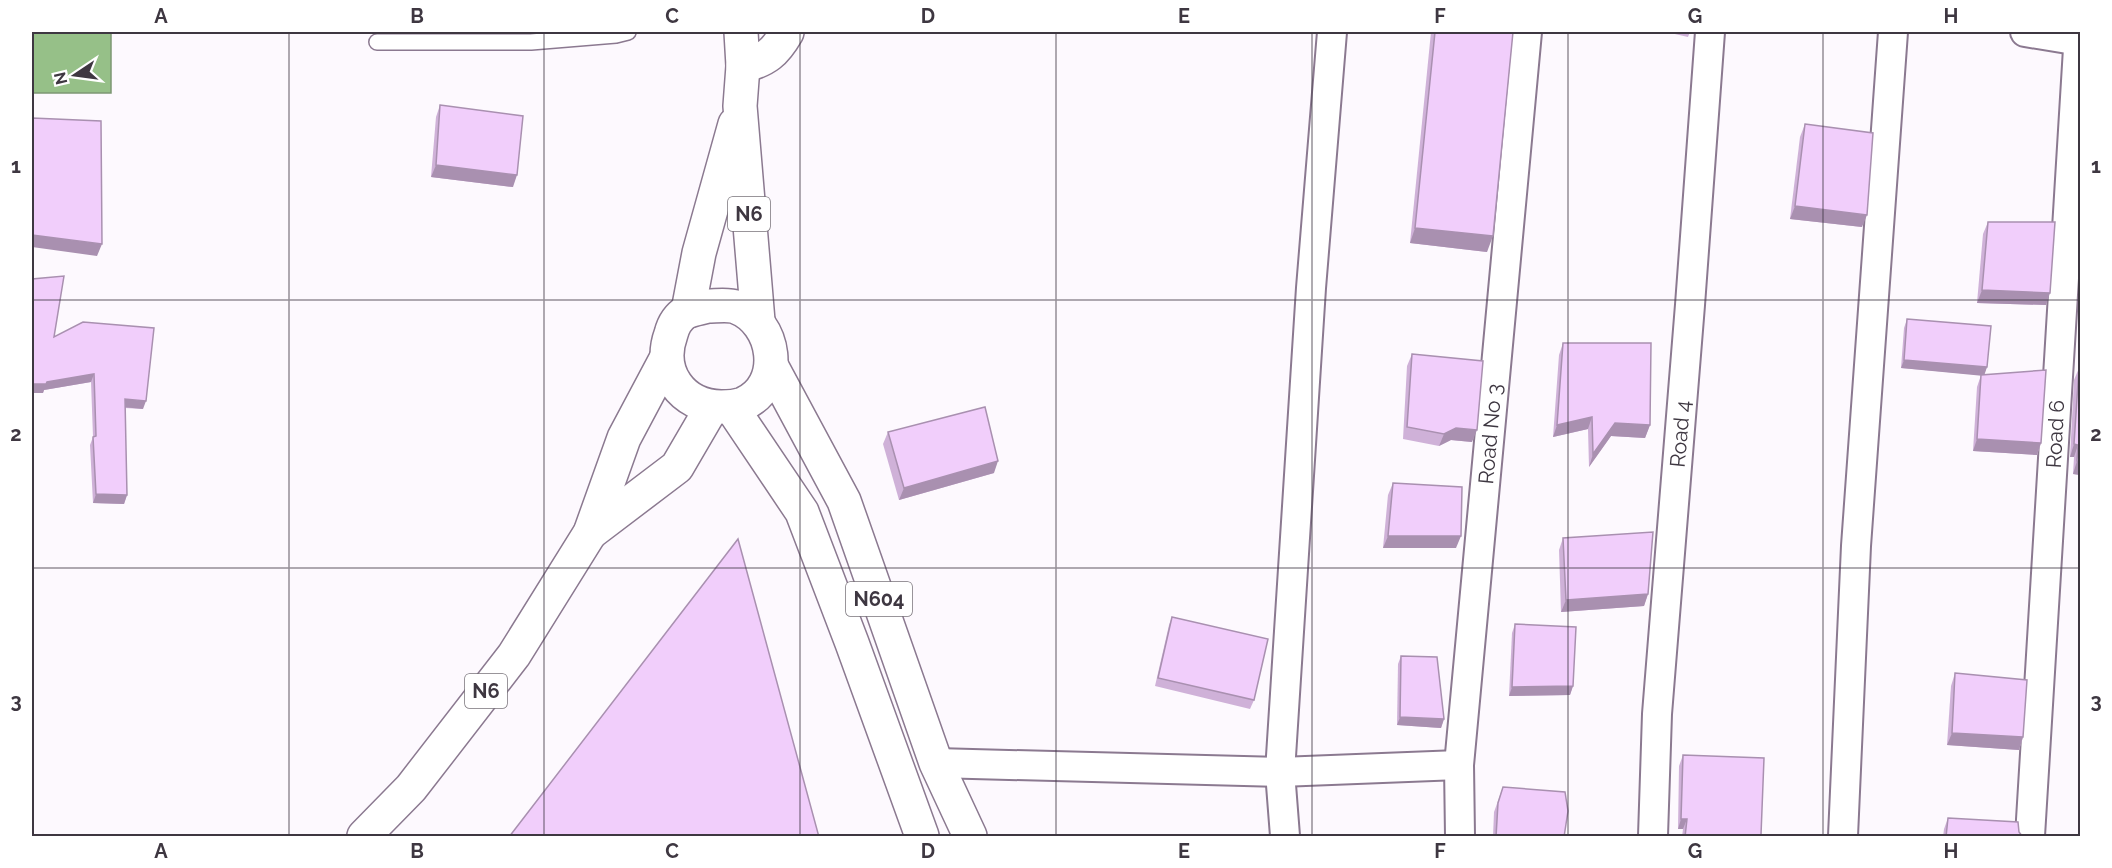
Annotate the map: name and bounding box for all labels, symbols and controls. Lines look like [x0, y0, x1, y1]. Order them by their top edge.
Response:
text: A [154, 4, 168, 28]
text: B [410, 4, 424, 28]
text: C [665, 4, 679, 28]
text: D [921, 4, 935, 28]
text: E [1178, 4, 1190, 28]
text: F [1434, 4, 1446, 28]
text: G [1688, 4, 1702, 28]
text: H [1944, 4, 1958, 28]
north arrow [45, 45, 105, 105]
text: N [50, 70, 72, 86]
text: 1 [11, 154, 21, 178]
text: 1 [2091, 154, 2101, 178]
road number: N6 [728, 197, 770, 231]
street label: Road No 3 [1473, 383, 1507, 485]
street label: Road 4 [1665, 399, 1695, 469]
street label: Road 6 [2041, 399, 2069, 469]
text: 2 [10, 422, 22, 446]
text: 2 [2090, 422, 2102, 446]
road number: N604 [846, 582, 912, 616]
road number: N6 [465, 674, 507, 708]
text: 3 [10, 689, 22, 713]
text: 3 [2090, 689, 2102, 713]
text: A [154, 839, 168, 863]
text: B [410, 839, 424, 863]
text: C [665, 839, 679, 863]
text: D [921, 839, 935, 863]
text: E [1178, 839, 1190, 863]
text: F [1434, 839, 1446, 863]
text: G [1688, 839, 1702, 863]
text: H [1944, 839, 1958, 863]

